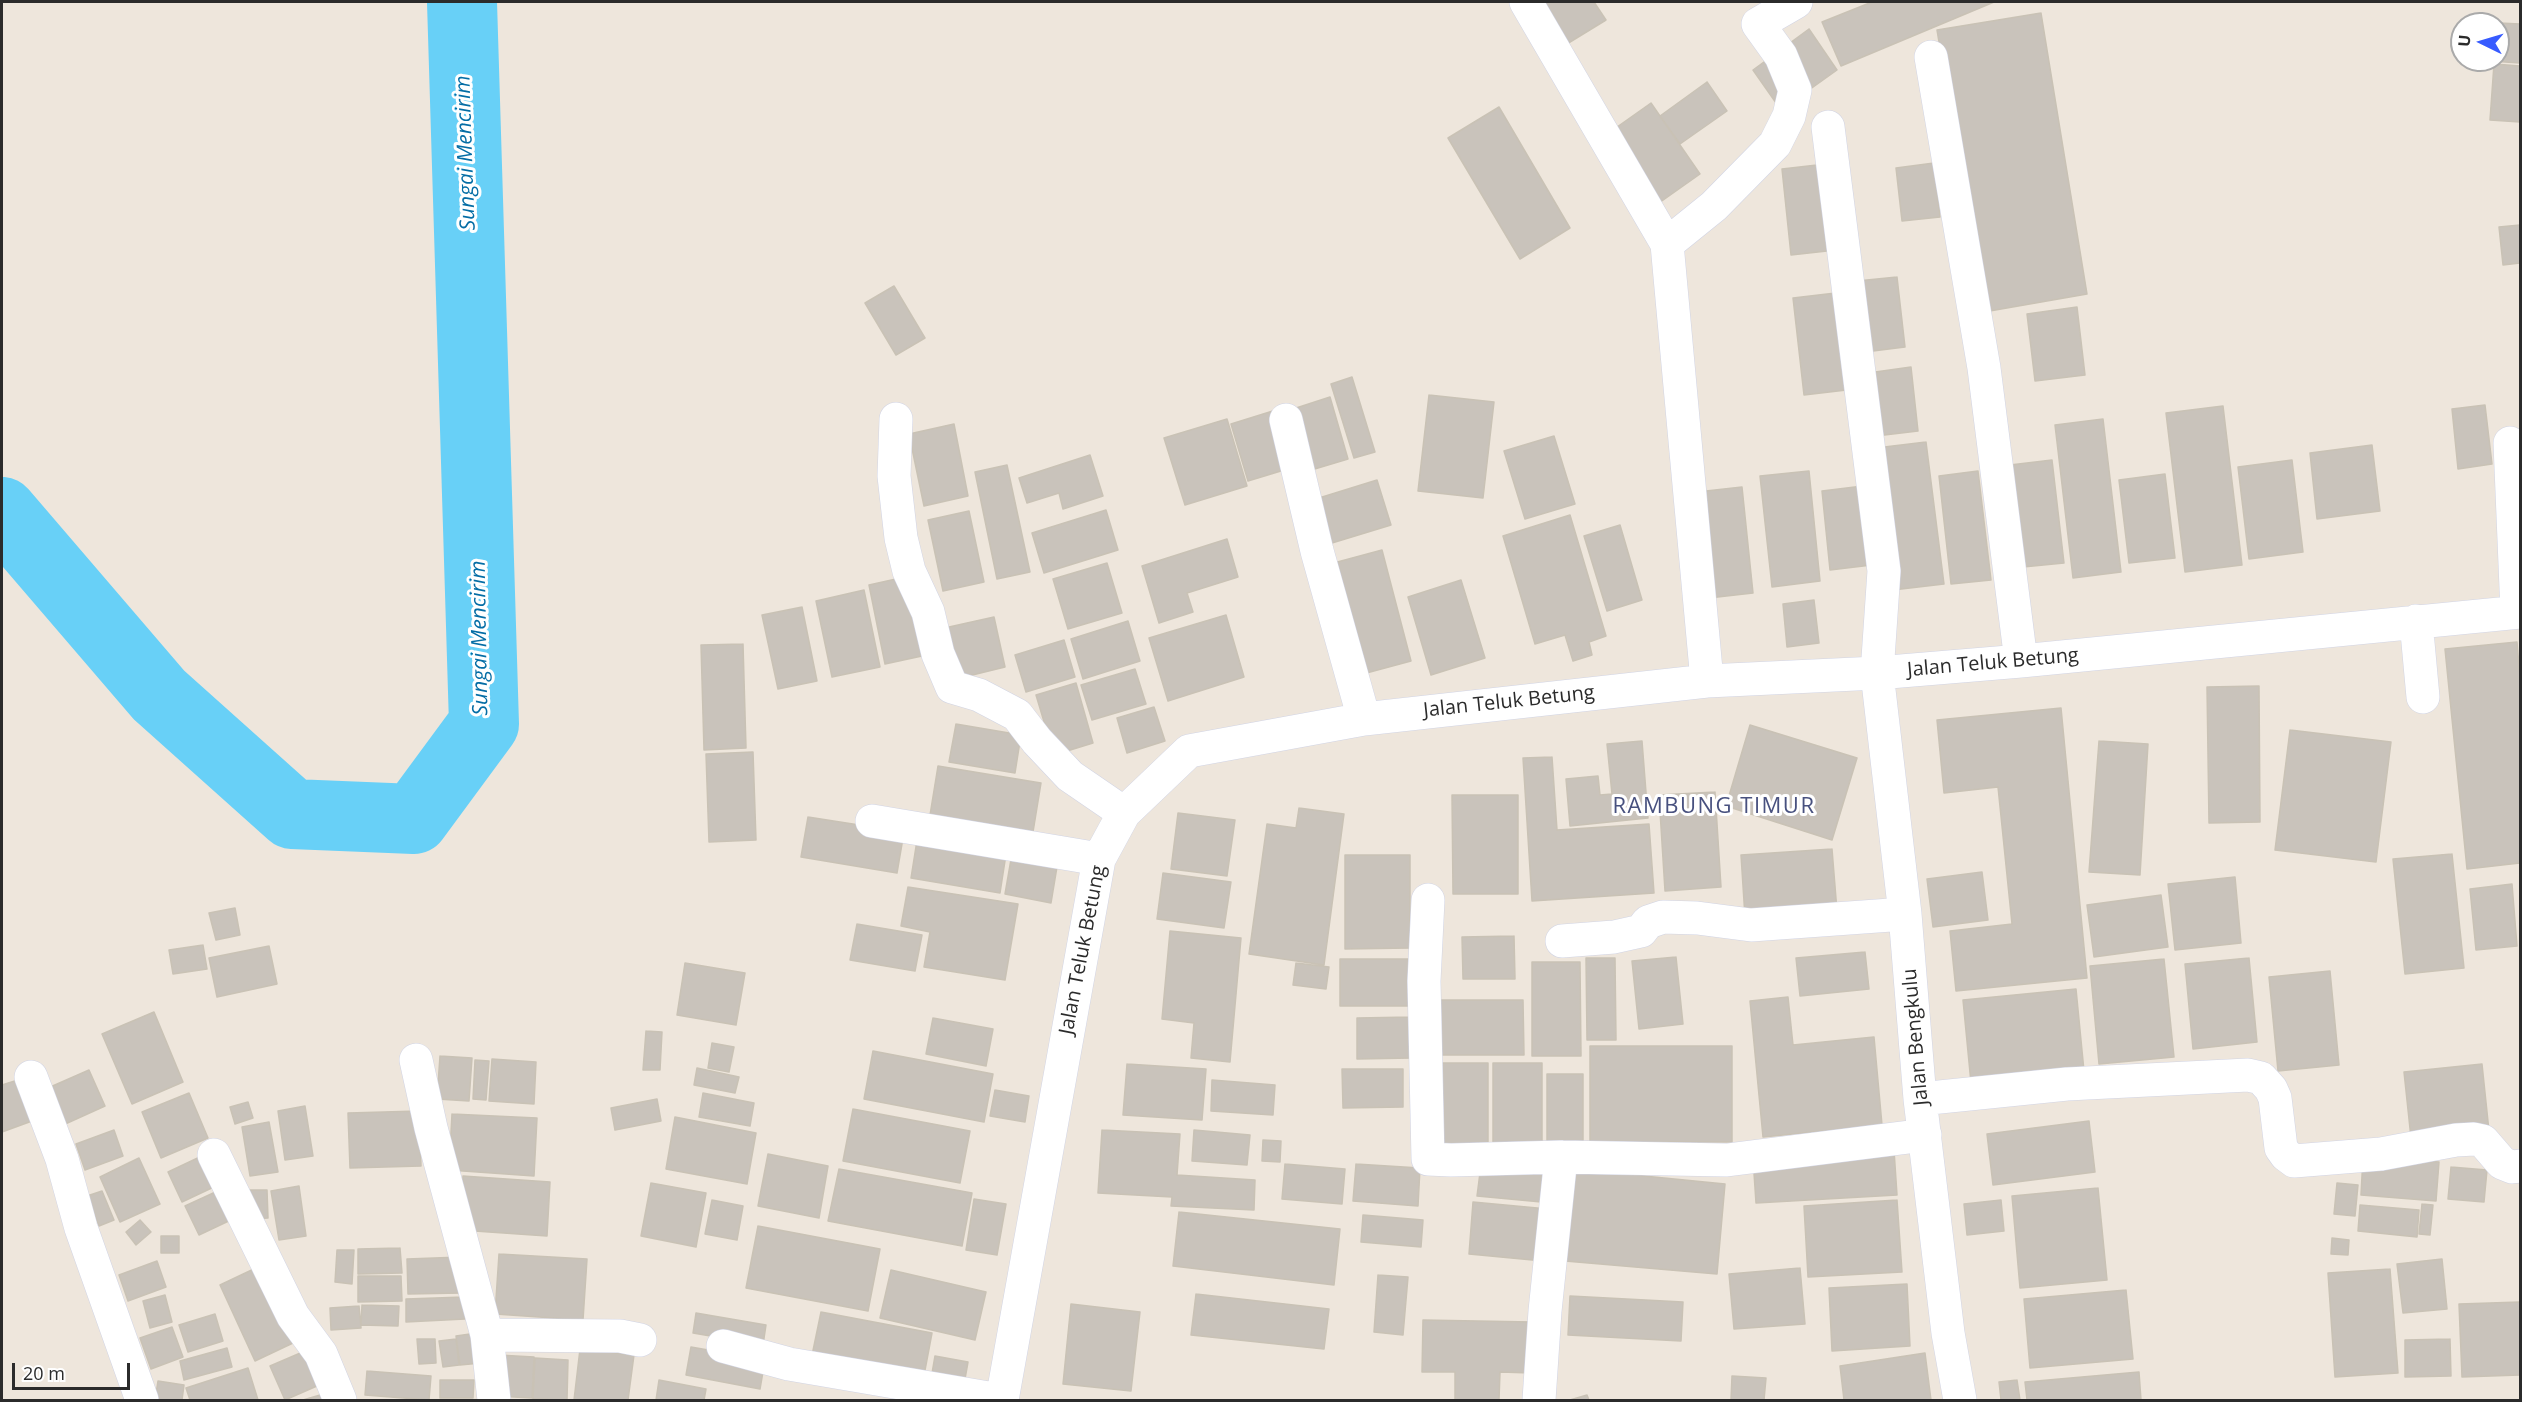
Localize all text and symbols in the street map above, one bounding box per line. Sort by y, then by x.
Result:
north arrow [2450,12,2510,72]
text: U [2453,34,2476,48]
water label: Sungai Mencirim [451,75,481,231]
water label: Sungai Mencirim [466,560,494,716]
street label: Jalan Teluk Betung [1906,644,2080,682]
street label: Jalan Teluk Betung [1422,681,1596,723]
district label: RAMBUNG TIMUR [1613,794,1815,820]
street label: Jalan Teluk Betung [1055,863,1111,1037]
street label: Jalan Bengkulu [1898,967,1934,1107]
scale bar [15,1351,134,1389]
text: 20 m [23,1361,65,1385]

